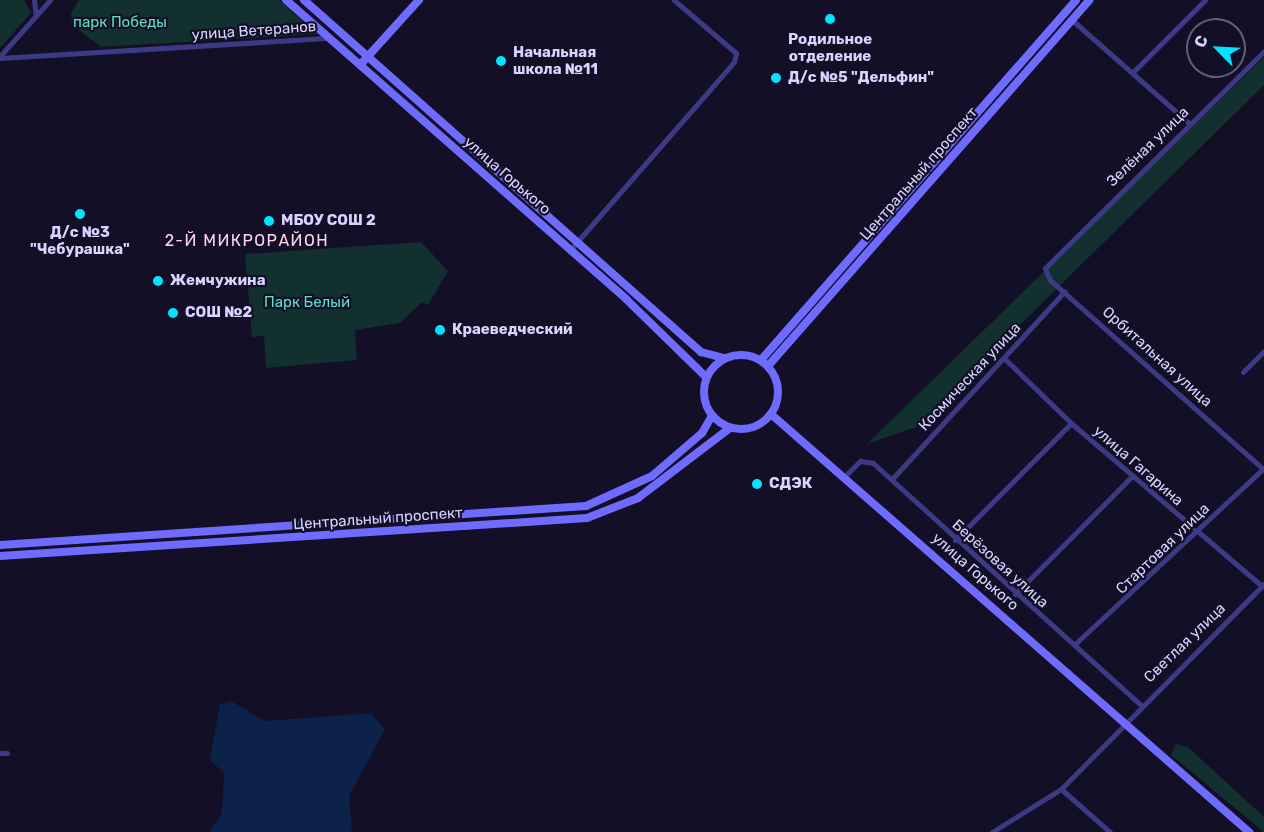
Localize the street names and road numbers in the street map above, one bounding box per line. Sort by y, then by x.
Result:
street label: улица Ветеранов [191,18,317,44]
street label: Зелёная улица [1103,103,1193,191]
street label: Центральный проспект [856,104,982,244]
street label: улица Горького [460,133,554,219]
street label: Орбитальная улица [1098,303,1216,411]
street label: Космическая улица [915,319,1025,435]
street label: улица Гагарина [1089,422,1187,510]
street label: Стартовая улица [1113,500,1213,598]
street label: Центральный проспект [293,504,463,534]
street label: Берёзовая улица [948,516,1052,612]
street label: улица Горького [928,529,1022,615]
street label: Светлая улица [1140,600,1230,686]

